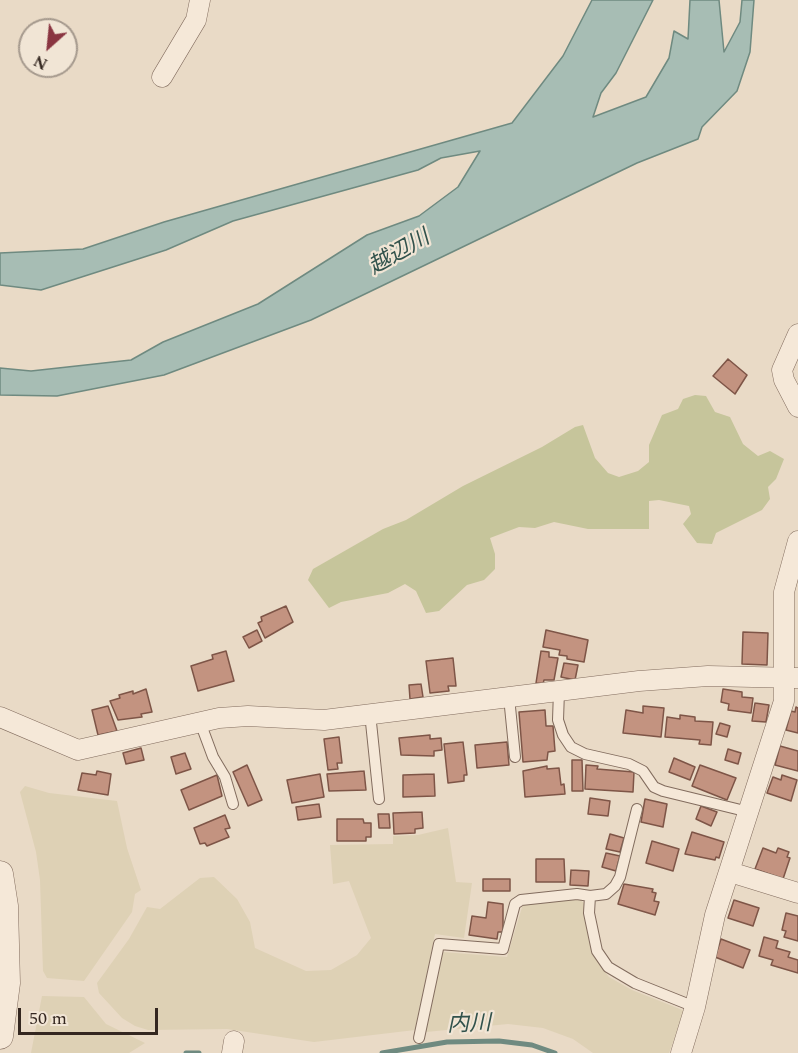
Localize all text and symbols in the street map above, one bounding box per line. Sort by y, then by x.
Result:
north arrow [18,18,78,78]
text: N [29,49,52,76]
water label: 越辺川 [365,226,435,282]
scale bar [21,996,160,1034]
text: 50 m [29,1005,67,1032]
water label: 内川 [447,1012,491,1040]

